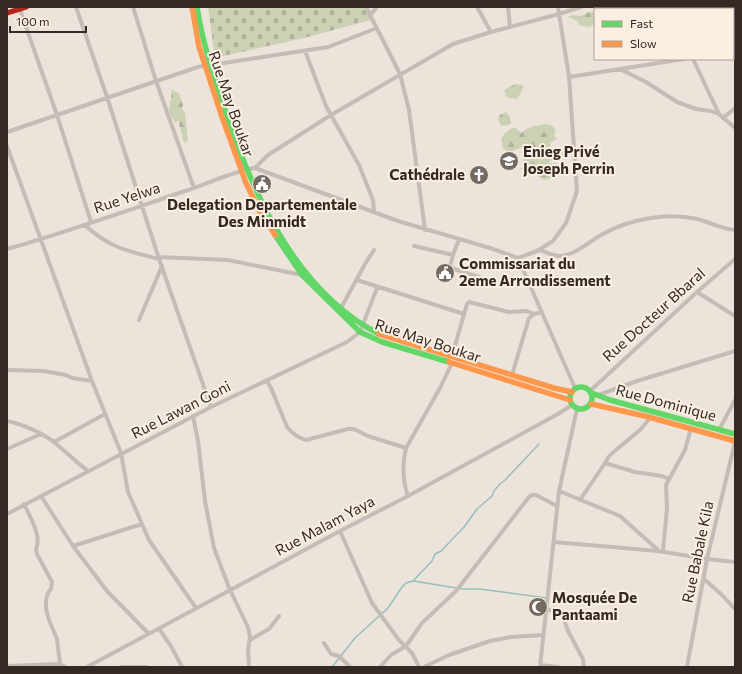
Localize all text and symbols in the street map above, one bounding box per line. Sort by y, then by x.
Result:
scale bar [10,8,86,34]
legend [594,8,734,60]
text: 100 m [16,14,50,28]
text: Fast [630,16,653,30]
text: Slow [630,36,657,50]
street label: Rue May Boukar [205,48,258,159]
place label: Enieg Privé Joseph Perrin [523,142,615,177]
school or university icon: Enieg Privé Joseph Perrin [498,150,520,172]
church icon: Cathédrale [468,164,490,186]
place label: Cathédrale [389,165,465,183]
public building icon: Delegation Departementale Des Minmidt [251,173,273,195]
street label: Rue Yelwa [91,178,162,216]
place label: Delegation Departementale Des Minmidt [167,195,357,230]
place label: Commissariat du 2eme Arrondissement [459,254,611,289]
public building icon: Commissariat du 2eme Arrondissement [434,262,456,284]
street label: Rue Docteur Bbaral [598,264,708,365]
street label: Rue May Boukar [373,314,484,366]
street label: Rue Lawan Goni [128,376,233,442]
street label: Rue Dominique [614,380,719,424]
street label: Rue Malam Yaya [272,491,377,559]
street label: Rue Babale Kila [677,499,717,604]
place label: Mosquée De Pantaami [552,588,637,623]
mosque icon: Mosquée De Pantaami [527,596,549,618]

